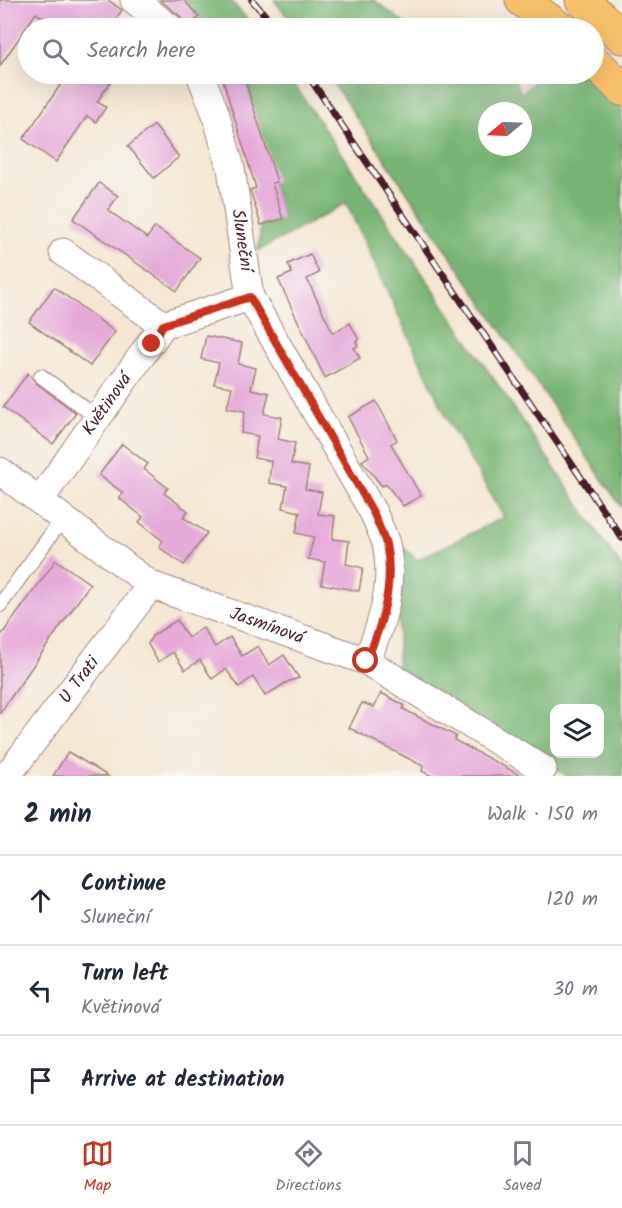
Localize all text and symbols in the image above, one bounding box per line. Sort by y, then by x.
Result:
search box [18,18,604,84]
text: Search here [87,34,195,69]
icon: search [39,35,72,68]
north arrow [478,102,532,156]
street label: Sluneční [223,207,261,276]
route end [138,330,164,356]
street label: Květinová [75,366,140,442]
street label: Jasmínová [226,599,309,653]
route start [352,647,378,673]
street label: U Trati [52,650,107,710]
map controls [550,704,604,758]
button: layers [550,704,604,758]
text: 2 min [24,794,92,836]
text: Walk · 150 m [487,799,598,831]
text: Continue [81,867,166,902]
icon: ahead [24,884,57,917]
text: 120 m [546,884,598,916]
text: Sluneční [81,902,150,934]
text: Turn left [81,957,168,992]
icon: left [24,974,57,1007]
text: 30 m [553,974,598,1006]
text: Květinová [81,992,160,1024]
text: Arrive at destination [81,1063,284,1098]
icon: arrive [24,1064,57,1097]
tab: Map [81,1137,114,1198]
tab: Directions [275,1137,342,1198]
tab: Saved [503,1137,541,1198]

